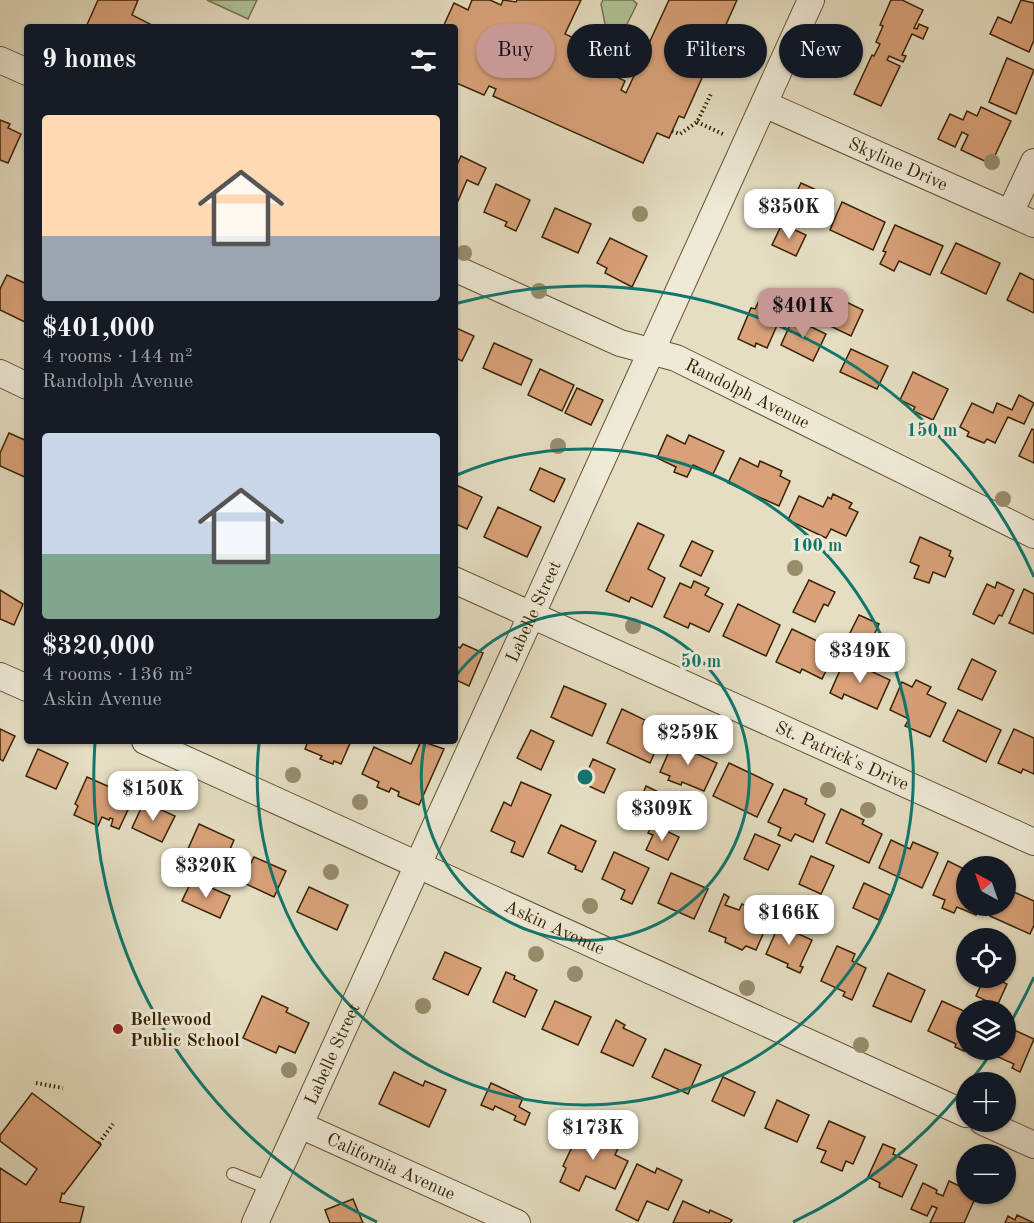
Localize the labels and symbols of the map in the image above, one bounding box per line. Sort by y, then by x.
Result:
street label: Skyline Drive [846,135,950,194]
pin: $350K [747,189,831,240]
pin: $401K [761,288,845,339]
street label: Randolph Avenue [682,356,812,433]
text: 150 m [907,422,957,440]
text: 100 m [792,537,842,555]
street label: Labelle Street [503,558,565,665]
pin: $349K [818,633,902,684]
text: 50 m [681,653,721,671]
pin: $259K [646,715,730,766]
street label: St. Patrick's Drive [772,718,911,794]
centre of rings [575,767,595,787]
pin: $150K [111,771,195,822]
pin: $309K [620,791,704,842]
pin: $320K [164,848,248,899]
north arrow [956,856,1016,916]
pin: $166K [747,895,831,946]
street label: Askin Avenue [501,898,607,959]
street label: Labelle Street [302,1001,364,1108]
place label: Bellewood Public School [130,1011,240,1050]
marker: Bellewood Public School [111,1022,125,1036]
pin: $173K [551,1110,635,1161]
street label: California Avenue [324,1130,458,1204]

